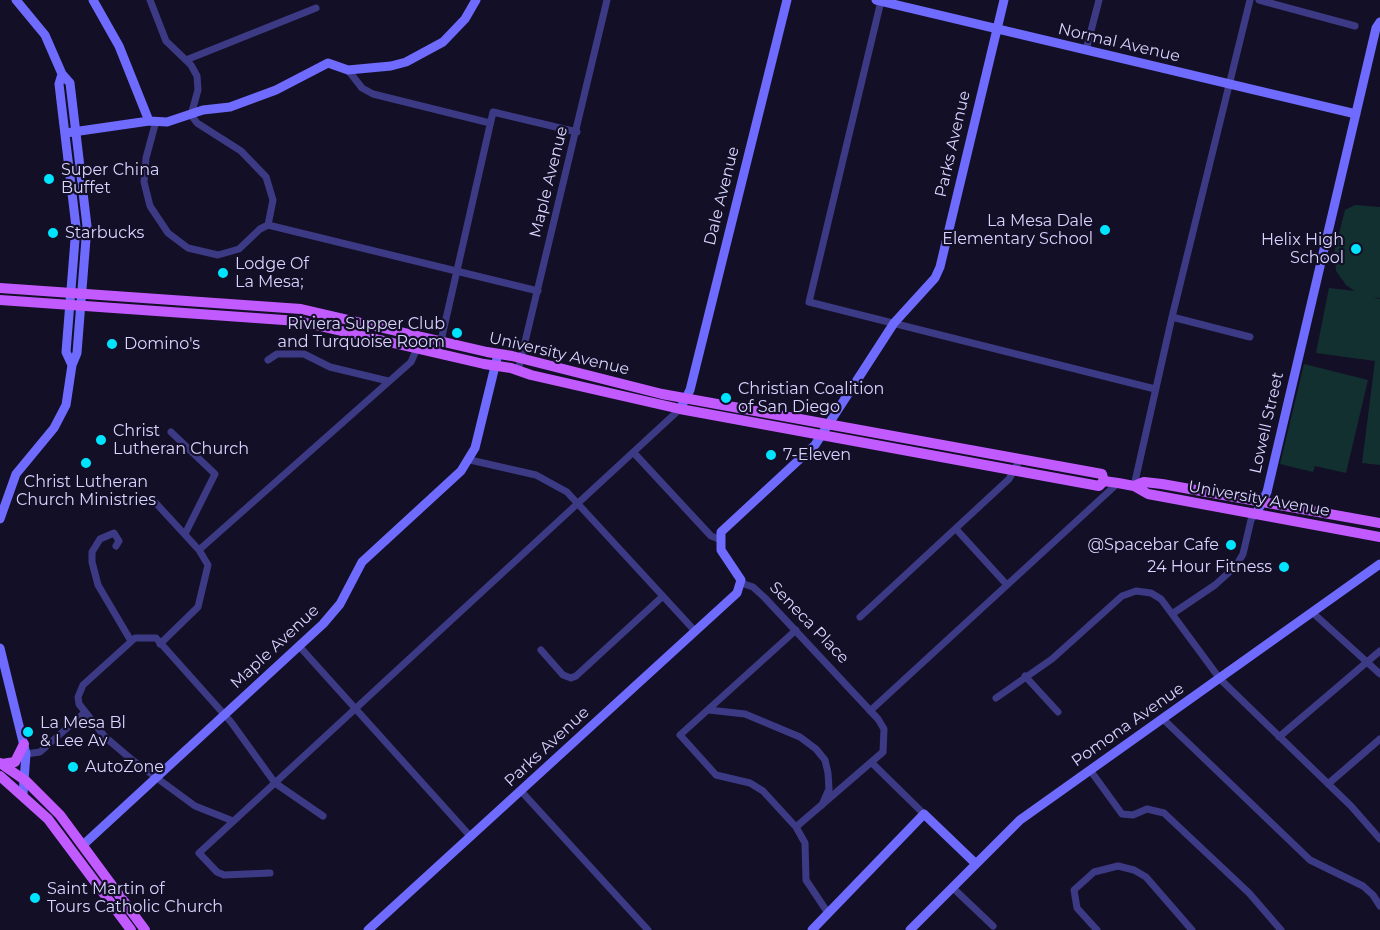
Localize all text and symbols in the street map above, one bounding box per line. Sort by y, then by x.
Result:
street label: Normal Avenue [1056,20,1182,66]
street label: Parks Avenue [931,89,975,199]
street label: Maple Avenue [526,124,572,240]
street label: Dale Avenue [700,145,744,247]
place label: Super China Buffet [61,160,159,198]
marker: Super China Buffet [42,172,56,186]
place label: La Mesa Dale Elementary School [942,211,1093,249]
place label: Starbucks [65,223,144,243]
marker: La Mesa Dale Elementary School [1098,223,1112,237]
marker: Starbucks [46,226,60,240]
place label: Helix High School [1261,230,1344,268]
marker: Helix High School [1349,242,1363,256]
place label: Lodge Of La Mesa; [235,254,309,292]
marker: Lodge Of La Mesa; [216,266,230,280]
place label: Riviera Supper Club and Turquoise Room [278,314,445,352]
marker: Riviera Supper Club and Turquoise Room [450,326,464,340]
street label: University Avenue [487,329,631,379]
place label: Domino's [124,334,200,354]
marker: Domino's [105,337,119,351]
street label: Lowell Street [1246,370,1288,476]
place label: Christian Coalition of San Diego [738,379,884,417]
marker: Christian Coalition of San Diego [719,391,733,405]
place label: Christ Lutheran Church [113,421,249,459]
marker: Christ Lutheran Church [94,433,108,447]
place label: 7-Eleven [783,445,851,465]
marker: 7-Eleven [764,448,778,462]
marker: Christ Lutheran Church Ministries [79,456,93,470]
place label: Christ Lutheran Church Ministries [16,472,156,510]
street label: University Avenue [1187,477,1331,521]
place label: @Spacebar Cafe [1087,535,1219,555]
marker: @Spacebar Cafe [1224,538,1238,552]
place label: 24 Hour Fitness [1147,557,1272,577]
marker: 24 Hour Fitness [1277,560,1291,574]
street label: Seneca Place [765,578,853,668]
street label: Maple Avenue [227,601,323,693]
street label: Pomona Avenue [1068,679,1188,771]
street label: Parks Avenue [501,703,593,791]
place label: La Mesa Bl & Lee Av [40,713,126,751]
marker: La Mesa Bl & Lee Av [21,725,35,739]
place label: AutoZone [85,757,164,777]
marker: AutoZone [66,760,80,774]
place label: Saint Martin of Tours Catholic Church [47,879,223,917]
marker: Saint Martin of Tours Catholic Church [28,891,42,905]

